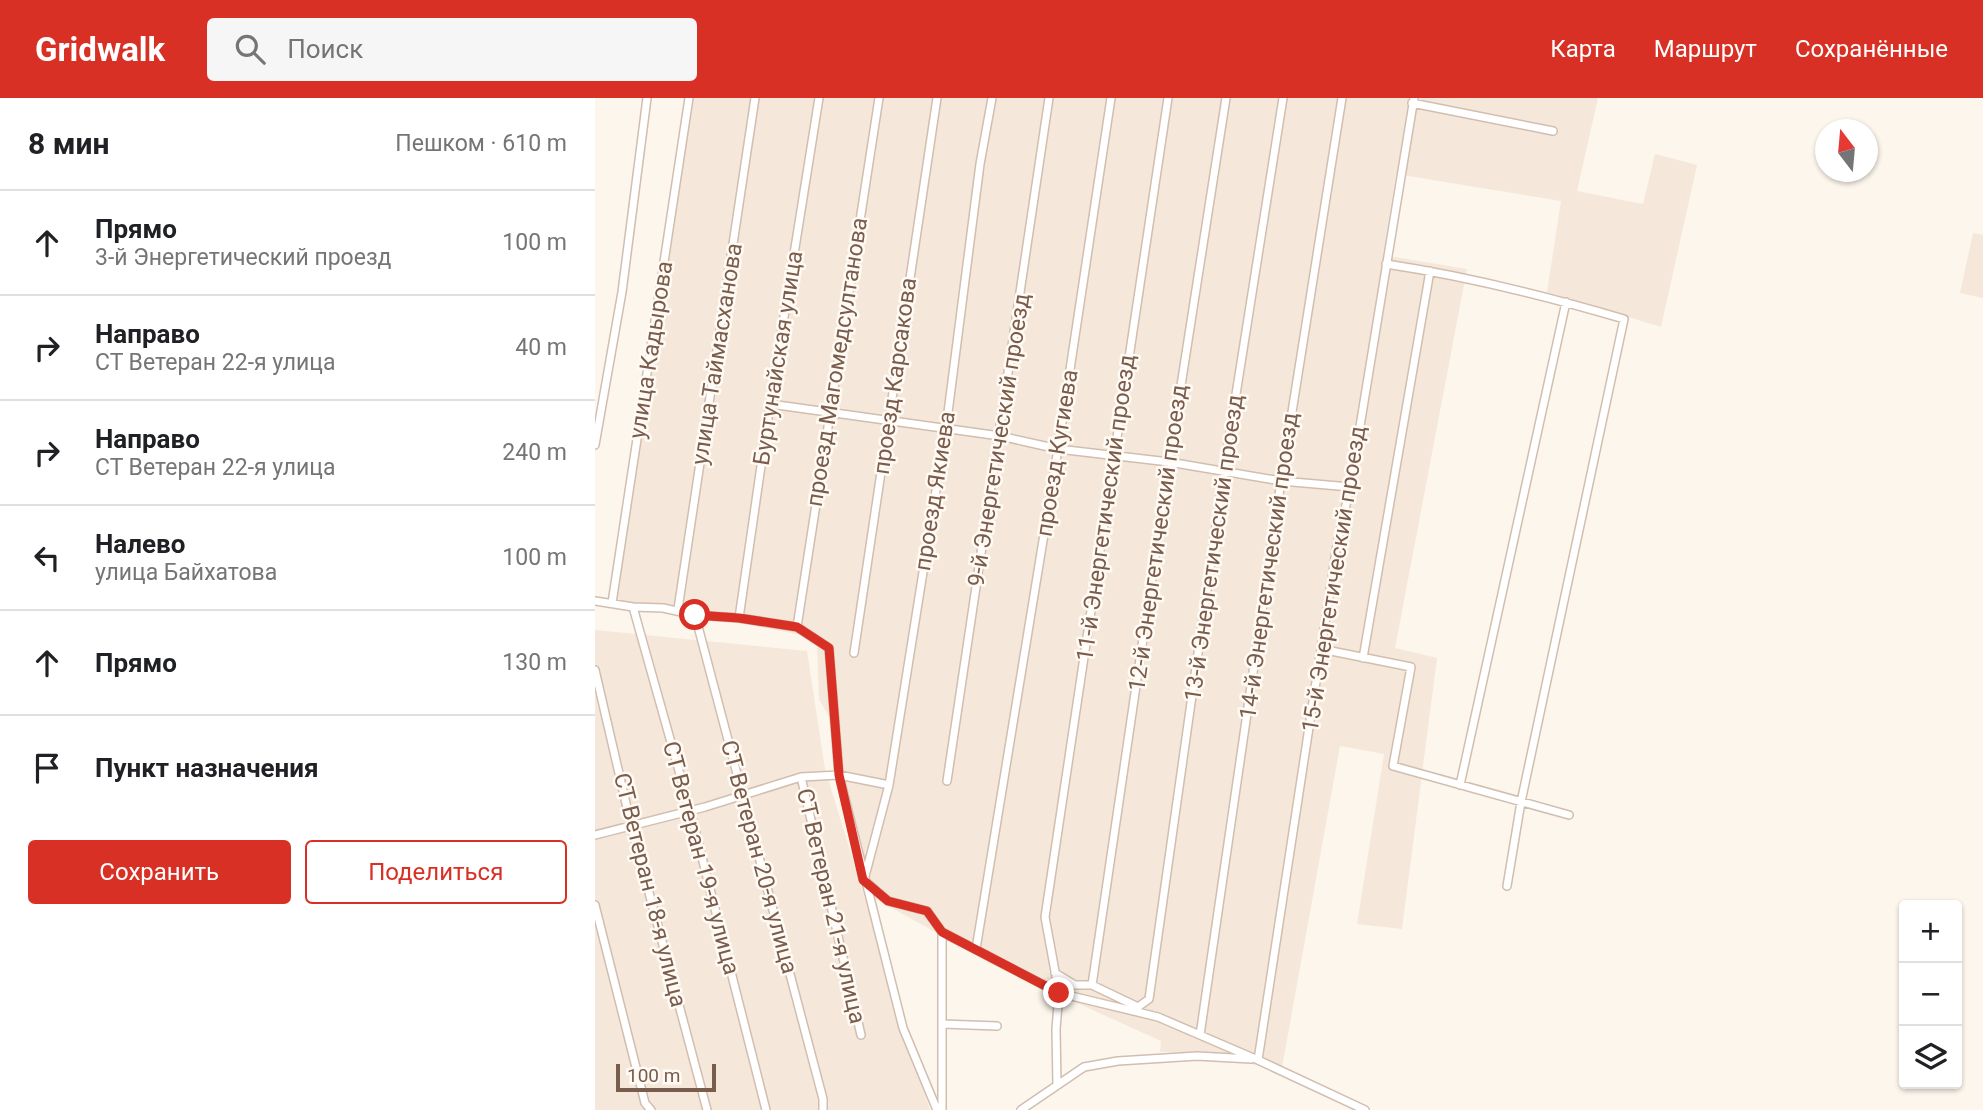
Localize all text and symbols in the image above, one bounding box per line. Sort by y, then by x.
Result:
search box [207,18,697,81]
text: Gridwalk [35,30,165,69]
icon: search [231,30,269,68]
text: Поиск [287,34,363,64]
text: Карта [1550,35,1616,63]
text: Маршрут [1654,35,1757,63]
text: Сохранённые [1795,35,1948,63]
north arrow [1815,119,1878,182]
text: 8 мин [28,126,109,161]
text: Пешком · 610 m [395,130,567,157]
text: Прямо [95,214,177,244]
street label: проезд Магомедсултанова [801,216,873,508]
icon: ahead [28,224,66,262]
text: 100 m [502,229,567,256]
street label: улица Таймасханова [686,241,748,467]
text: 3-й Энергетический проезд [95,244,391,271]
street label: Буртунайская улица [748,249,808,467]
street label: улица Кадырова [624,259,678,441]
street label: проезд Карсакова [868,276,922,476]
street label: 9-й Энергетический проезд [962,291,1036,589]
text: Направо [95,319,200,349]
icon: right [28,329,66,367]
text: 40 m [515,334,567,361]
text: СТ Ветеран 22-я улица [95,349,335,376]
street label: 11-й Энергетический проезд [1071,353,1141,663]
street label: проезд Кугиева [1030,368,1084,538]
street label: 12-й Энергетический проезд [1123,383,1193,693]
street label: 13-й Энергетический проезд [1179,393,1249,703]
street label: проезд Якиева [909,409,961,573]
street label: 14-й Энергетический проезд [1234,411,1304,721]
text: Направо [95,424,200,454]
street label: 15-й Энергетический проезд [1296,424,1372,734]
icon: right [28,434,66,472]
text: 240 m [502,439,567,466]
text: СТ Ветеран 22-я улица [95,454,335,481]
text: Налево [95,529,185,559]
icon: left [28,539,66,577]
text: 100 m [502,544,567,571]
text: улица Байхатова [95,559,277,586]
route start [679,599,710,630]
icon: ahead [28,644,66,682]
text: Прямо [95,648,177,678]
text: 130 m [502,649,567,676]
street label: СТ Ветеран 20-я улица [715,737,803,977]
street label: СТ Ветеран 19-я улица [657,738,745,978]
icon: arrive [28,749,66,787]
text: Пункт назначения [95,753,319,783]
street label: СТ Ветеран 18-я улица [608,770,692,1010]
street label: СТ Ветеран 21-я улица [791,786,871,1026]
button: Сохранить [28,840,291,904]
button: Поделиться [305,840,567,904]
map controls [1899,900,1962,1089]
button: + [1899,900,1962,963]
button: − [1899,963,1962,1026]
route end [1043,977,1074,1008]
button: layers [1899,1026,1962,1089]
scale bar [616,1061,716,1093]
text: 100 m [627,1064,680,1087]

